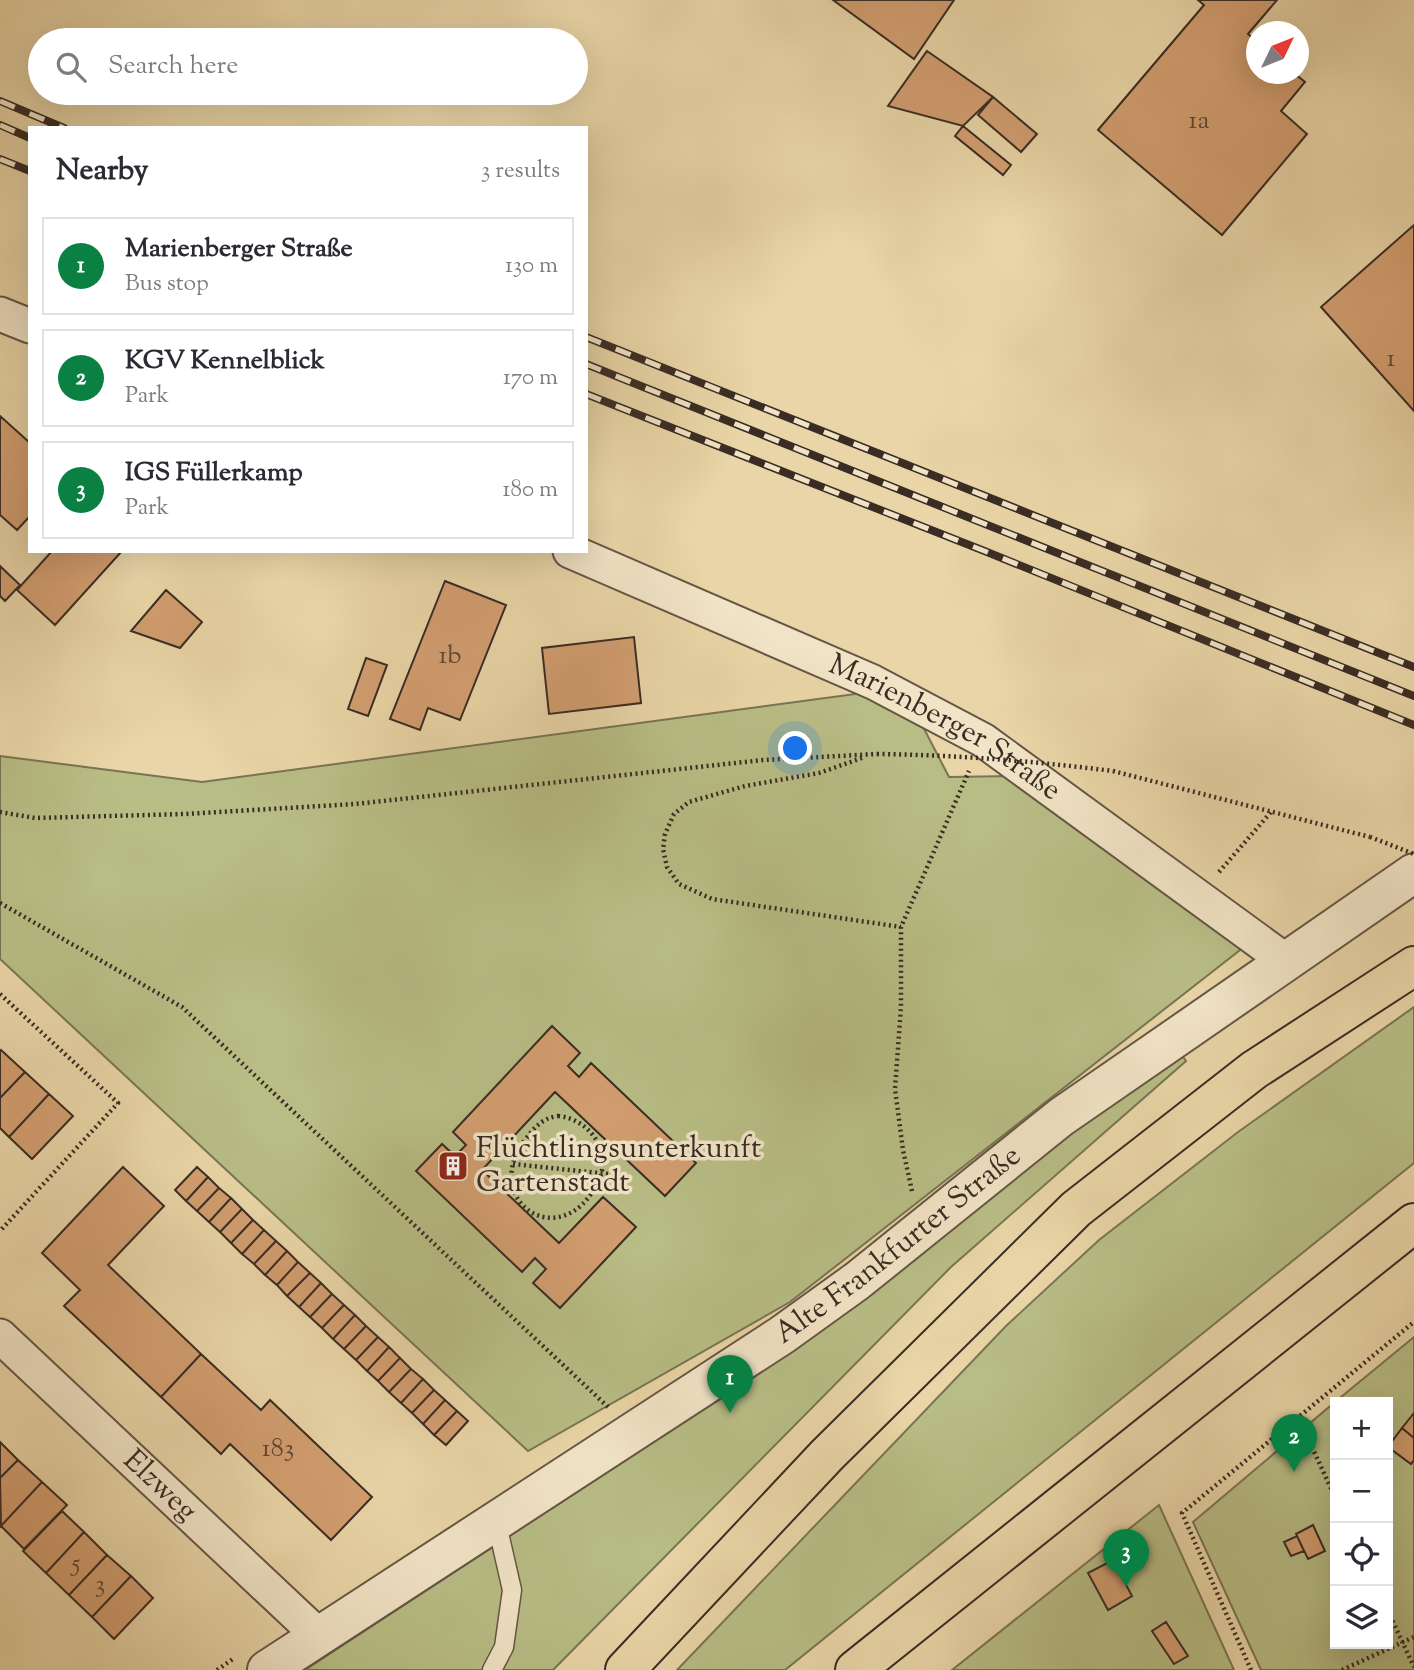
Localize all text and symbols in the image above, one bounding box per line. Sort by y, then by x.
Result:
north arrow [1246,21,1309,84]
search box [28,28,588,105]
icon: search [52,48,90,86]
text: Search here [108,48,238,85]
house number: 1a [1189,103,1209,140]
text: Nearby [56,150,148,193]
text: 3 results [481,155,560,188]
text: Marienberger Straße [125,231,353,268]
text: 1 [77,250,85,283]
text: 130 m [505,250,558,283]
text: Bus stop [125,268,209,301]
house number: 1 [1387,341,1396,378]
text: KGV Kennelblick [125,343,325,380]
text: 2 [76,362,86,395]
text: 170 m [503,362,558,395]
text: Park [125,380,169,413]
text: IGS Füllerkamp [125,455,303,492]
text: 3 [76,474,86,507]
text: 180 m [503,474,558,507]
text: Park [125,492,169,525]
house number: 1b [439,638,461,675]
street label: Marienberger Straße [822,644,1070,812]
your location [778,731,812,765]
place label: Flüchtlingsunterkunft Gartenstadt [476,1128,761,1205]
street label: Alte Frankfurter Straße [766,1136,1031,1355]
building icon: Flüchtlingsunterkunft Gartenstadt [436,1149,470,1183]
pin: 1 [707,1355,753,1413]
map controls [1330,1397,1393,1649]
button: + [1330,1397,1393,1460]
pin: 2 [1271,1414,1317,1472]
house number: 183 [262,1431,294,1468]
street label: Elzweg [113,1440,206,1532]
button: − [1330,1460,1393,1523]
button: locate [1330,1523,1393,1586]
pin: 3 [1103,1529,1149,1587]
house number: 5 [70,1546,81,1583]
house number: 3 [95,1567,105,1604]
button: layers [1330,1586,1393,1649]

